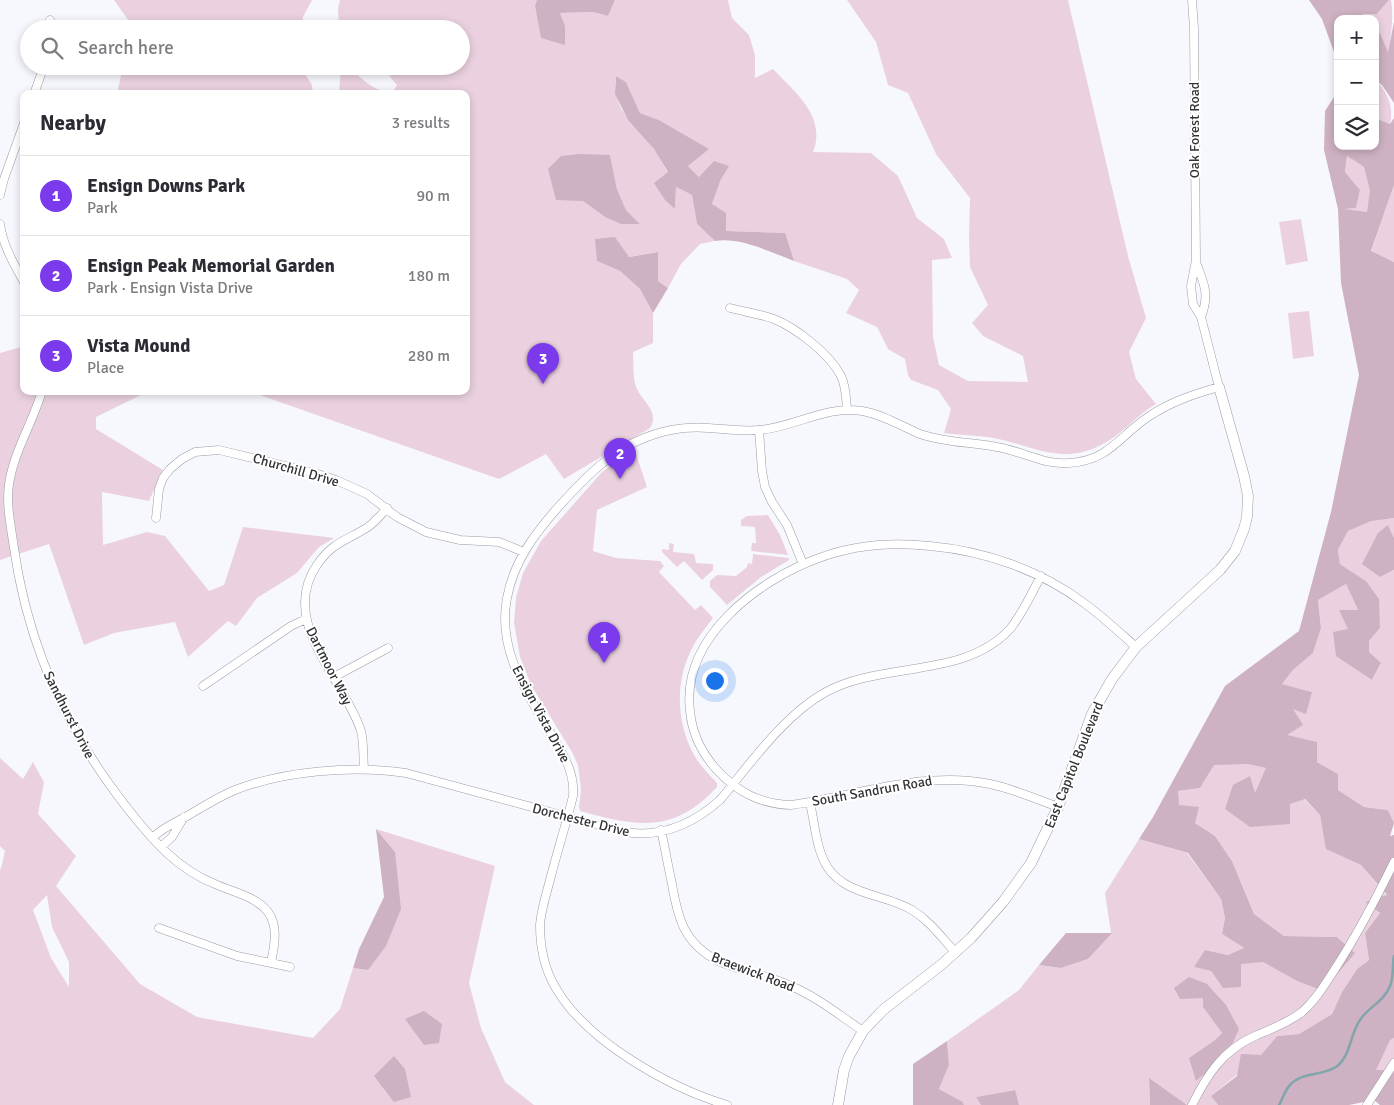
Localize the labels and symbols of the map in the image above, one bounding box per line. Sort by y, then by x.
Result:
street label: Oak Forest Road [1186,82,1203,178]
pin: 3 [527,343,559,384]
pin: 2 [604,438,636,479]
street label: Churchill Drive [251,450,341,490]
pin: 1 [588,622,620,663]
street label: Dartmoor Way [302,624,356,708]
street label: Ensign Vista Drive [508,662,574,766]
street label: Sandhurst Drive [40,668,98,762]
your location [702,668,728,694]
street label: East Capitol Boulevard [1041,699,1107,831]
street label: South Sandrun Road [811,772,933,810]
street label: Dorchester Drive [530,800,632,840]
street label: Braewick Road [709,948,797,996]

